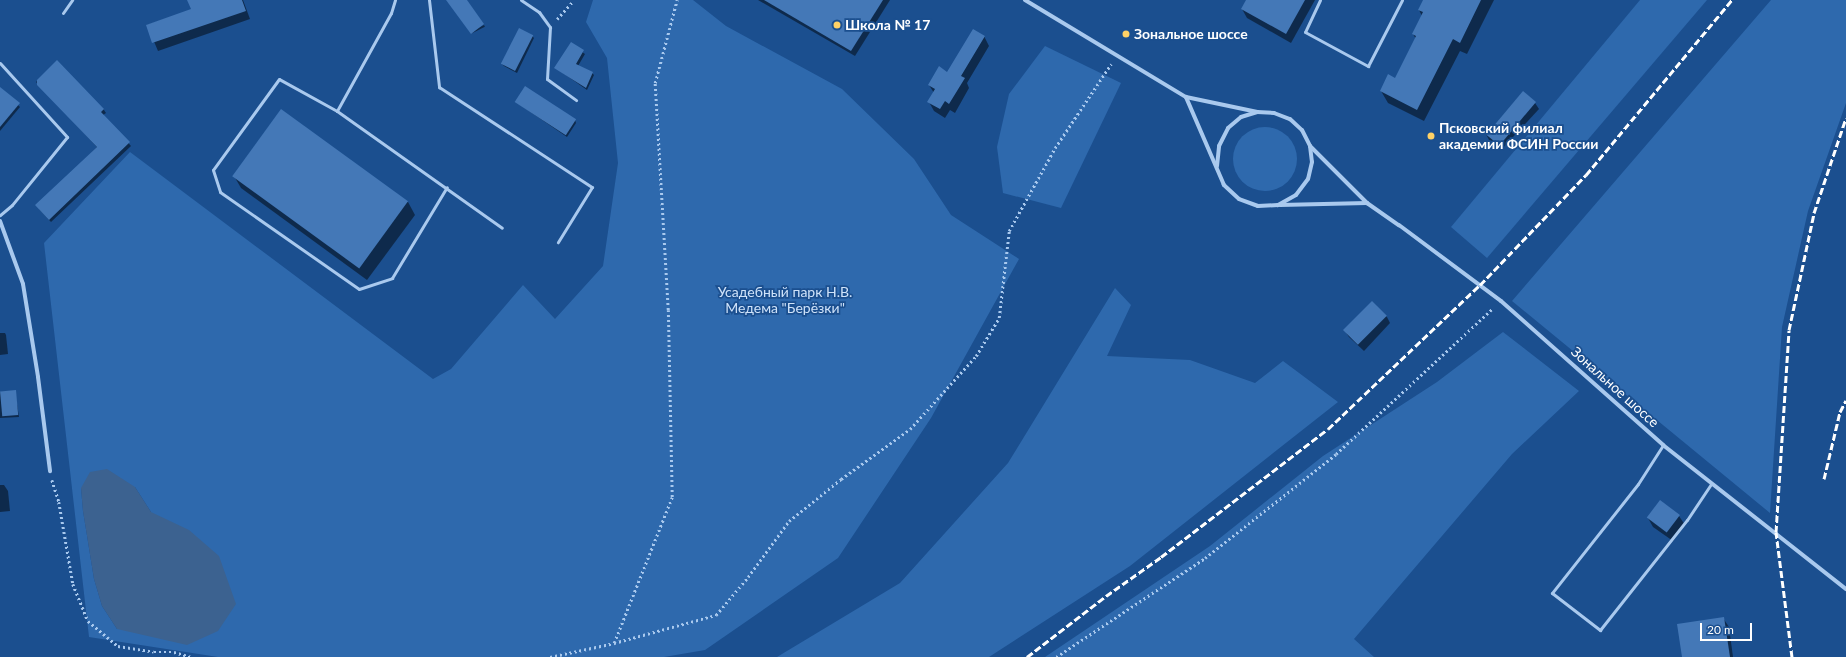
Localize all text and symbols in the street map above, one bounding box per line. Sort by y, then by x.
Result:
place label: Школа № 17 [845,17,930,33]
marker: Школа № 17 [832,20,842,30]
place label: Зональное шоссе [1134,26,1248,42]
marker: Зональное шоссе [1121,29,1131,39]
place label: Псковский филиал академии ФСИН России [1439,120,1598,152]
marker: Псковский филиал академии ФСИН России [1426,131,1436,141]
park label: Усадебный парк Н.В. Медема "Берёзки" [718,284,852,316]
street label: Зональное шоссе [1568,343,1662,431]
scale bar [1702,615,1754,641]
text: 20 m [1707,622,1734,637]

